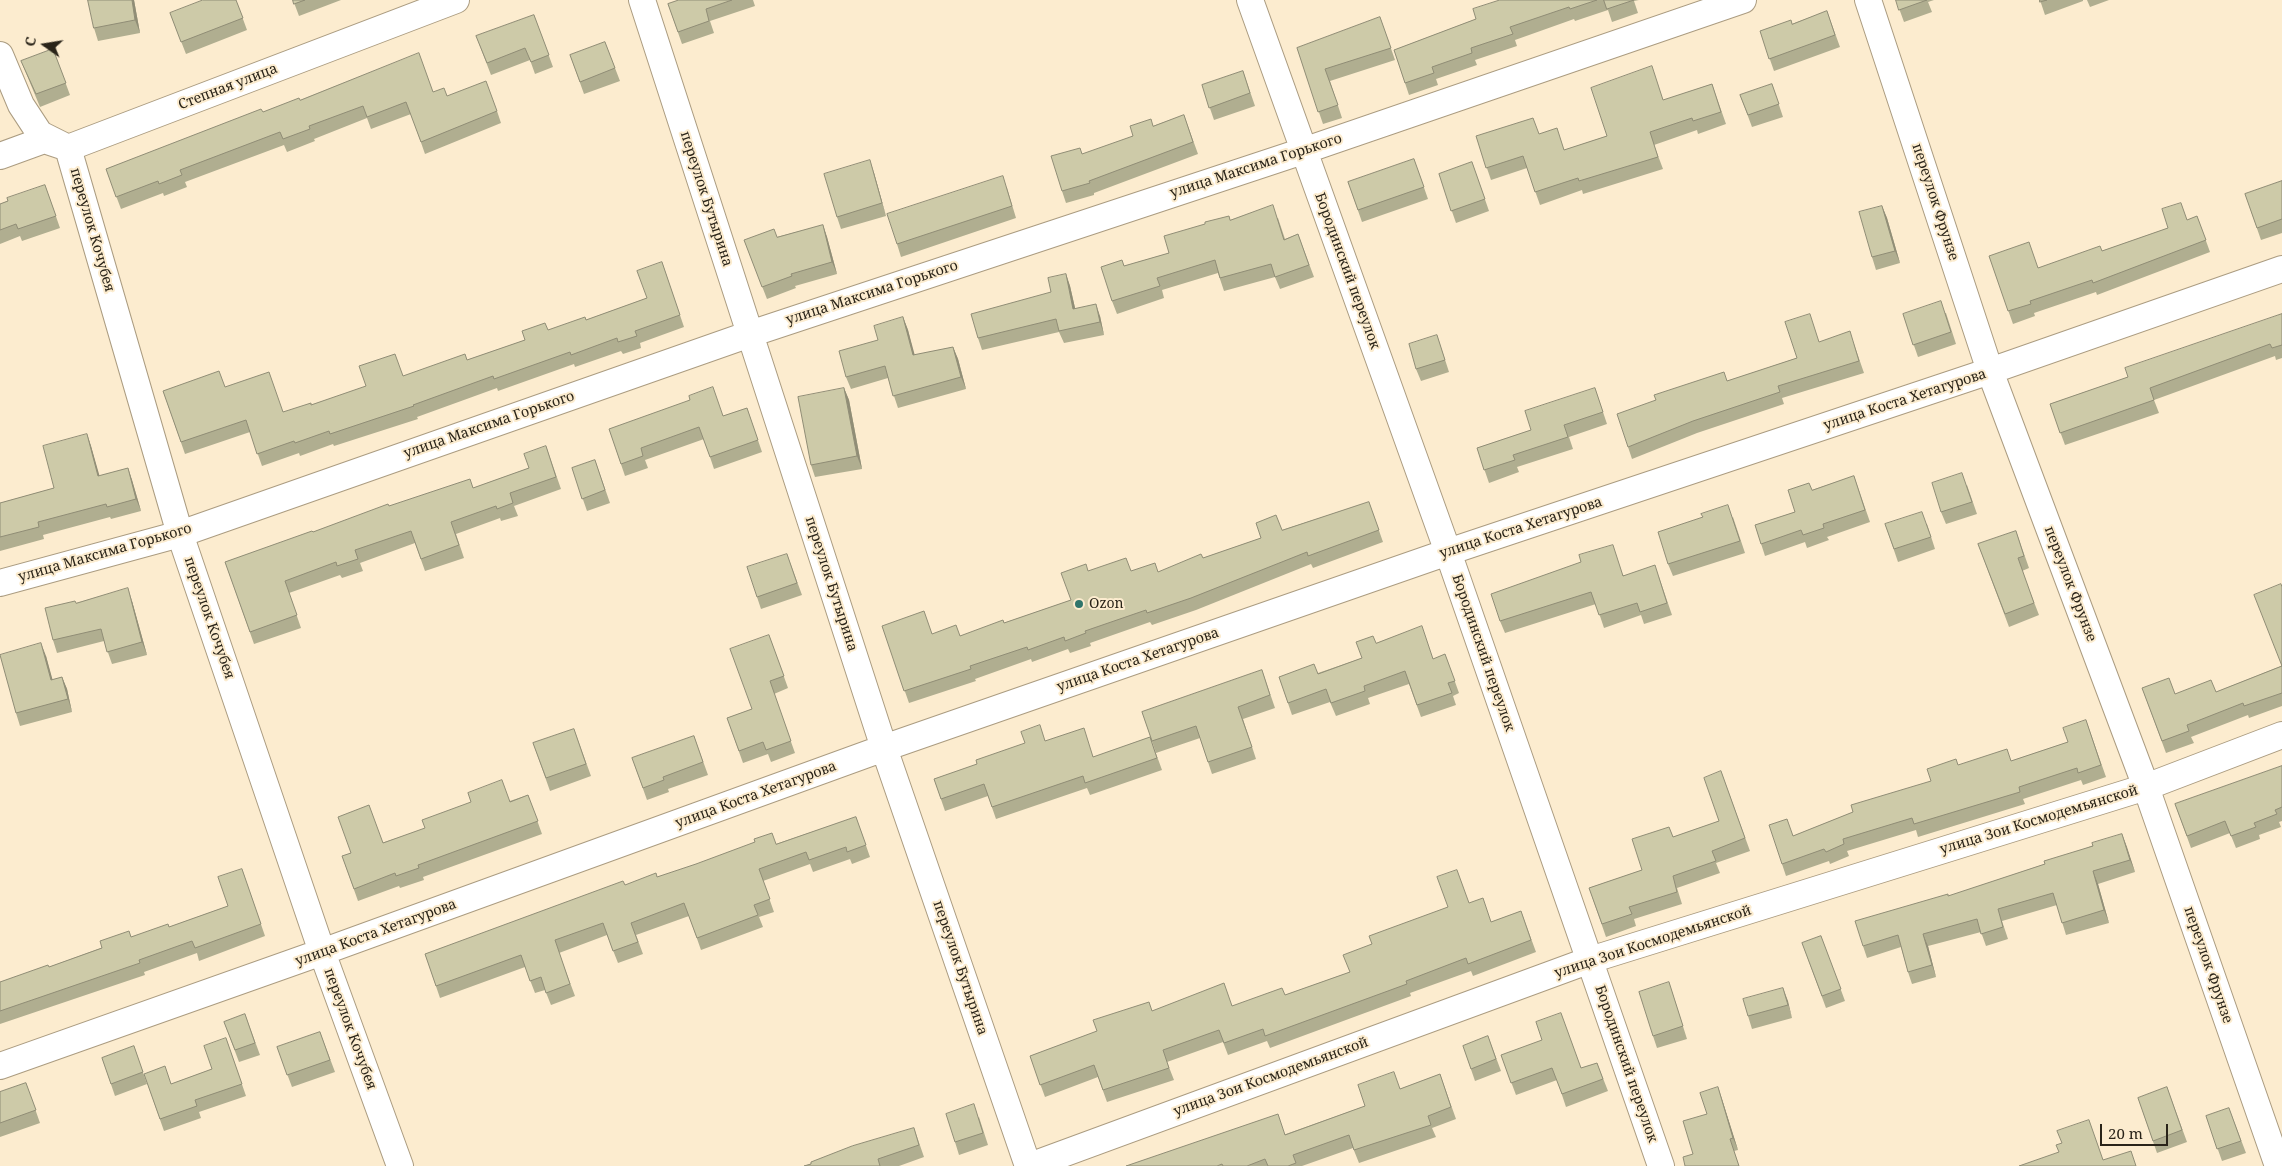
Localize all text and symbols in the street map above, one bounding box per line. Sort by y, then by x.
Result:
north arrow [20,20,70,70]
text: С [20,35,40,48]
street label: Степная улица [176,60,280,114]
street label: переулок Бутырина [676,129,736,269]
street label: улица Максима Горького [1168,130,1344,202]
street label: переулок Фрунзе [1908,141,1962,263]
street label: переулок Кочубея [66,166,118,294]
street label: Бородинский переулок [1311,191,1383,351]
street label: улица Максима Горького [784,257,960,329]
street label: улица Коста Хетагурова [1821,366,1989,434]
street label: улица Максима Горького [401,388,577,462]
street label: улица Коста Хетагурова [1437,494,1605,562]
street label: переулок Бутырина [801,514,861,654]
street label: улица Максима Горького [16,520,194,586]
street label: переулок Фрунзе [2040,524,2100,644]
street label: переулок Кочубея [180,555,238,681]
street label: Бородинский переулок [1448,572,1518,734]
place label: Ozon [1089,596,1124,612]
marker: Ozon [1073,598,1085,610]
street label: улица Коста Хетагурова [1055,624,1221,696]
street label: улица Коста Хетагурова [673,758,839,832]
street label: улица Зои Космодемьянской [1938,782,2140,858]
street label: улица Коста Хетагурова [293,896,459,970]
street label: переулок Бутырина [929,899,991,1037]
street label: улица Зои Космодемьянской [1552,902,1754,982]
street label: переулок Фрунзе [2180,905,2236,1025]
street label: переулок Кочубея [320,966,380,1092]
street label: Бородинский переулок [1591,983,1661,1145]
street label: улица Зои Космодемьянской [1171,1034,1371,1120]
scale bar [2102,1114,2170,1146]
text: 20 m [2108,1123,2143,1143]

